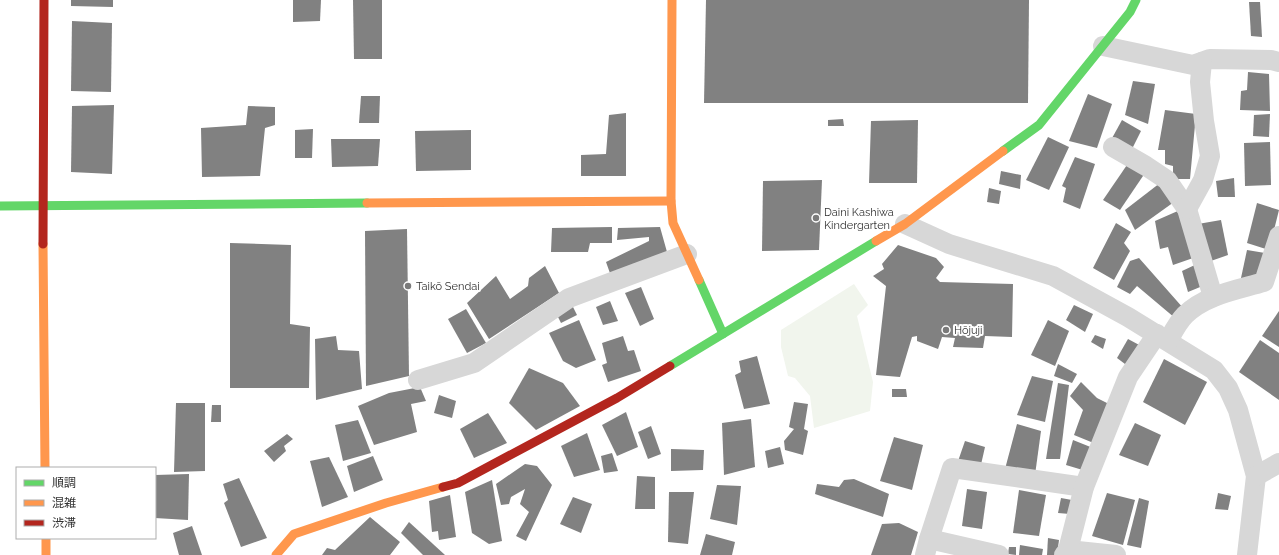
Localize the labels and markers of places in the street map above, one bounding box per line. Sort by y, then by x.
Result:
place label: Daini Kashiwa Kindergarten [824,206,894,232]
marker: Daini Kashiwa Kindergarten [811,213,821,223]
place label: Taikō Sendai [416,280,480,293]
marker: Taikō Sendai [403,281,413,291]
place label: Hōjuji [954,324,982,337]
marker: Hōjuji [941,325,951,335]

